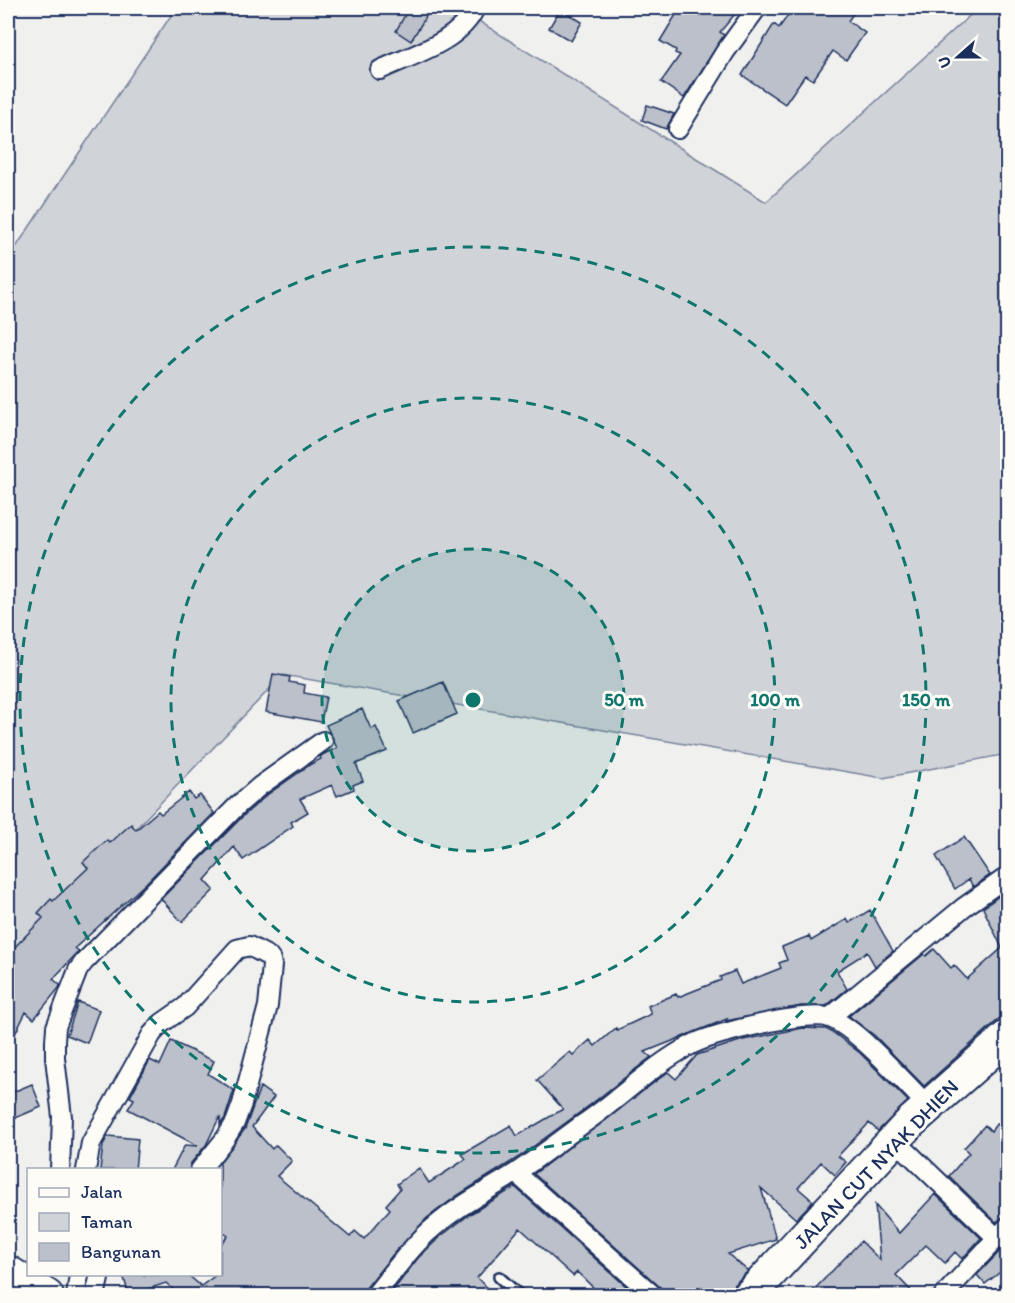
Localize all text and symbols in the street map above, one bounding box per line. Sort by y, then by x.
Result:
north arrow [928,27,988,87]
text: U [934,54,955,71]
text: 50 m [604,689,645,711]
text: 100 m [750,689,801,711]
text: 150 m [902,689,951,711]
centre of rings [463,690,483,710]
street label: JALAN CUT NYAK DHIEN [788,1074,964,1254]
legend [27,1168,222,1276]
text: Jalan [81,1181,123,1203]
text: Taman [81,1211,133,1233]
text: Bangunan [81,1241,161,1263]

